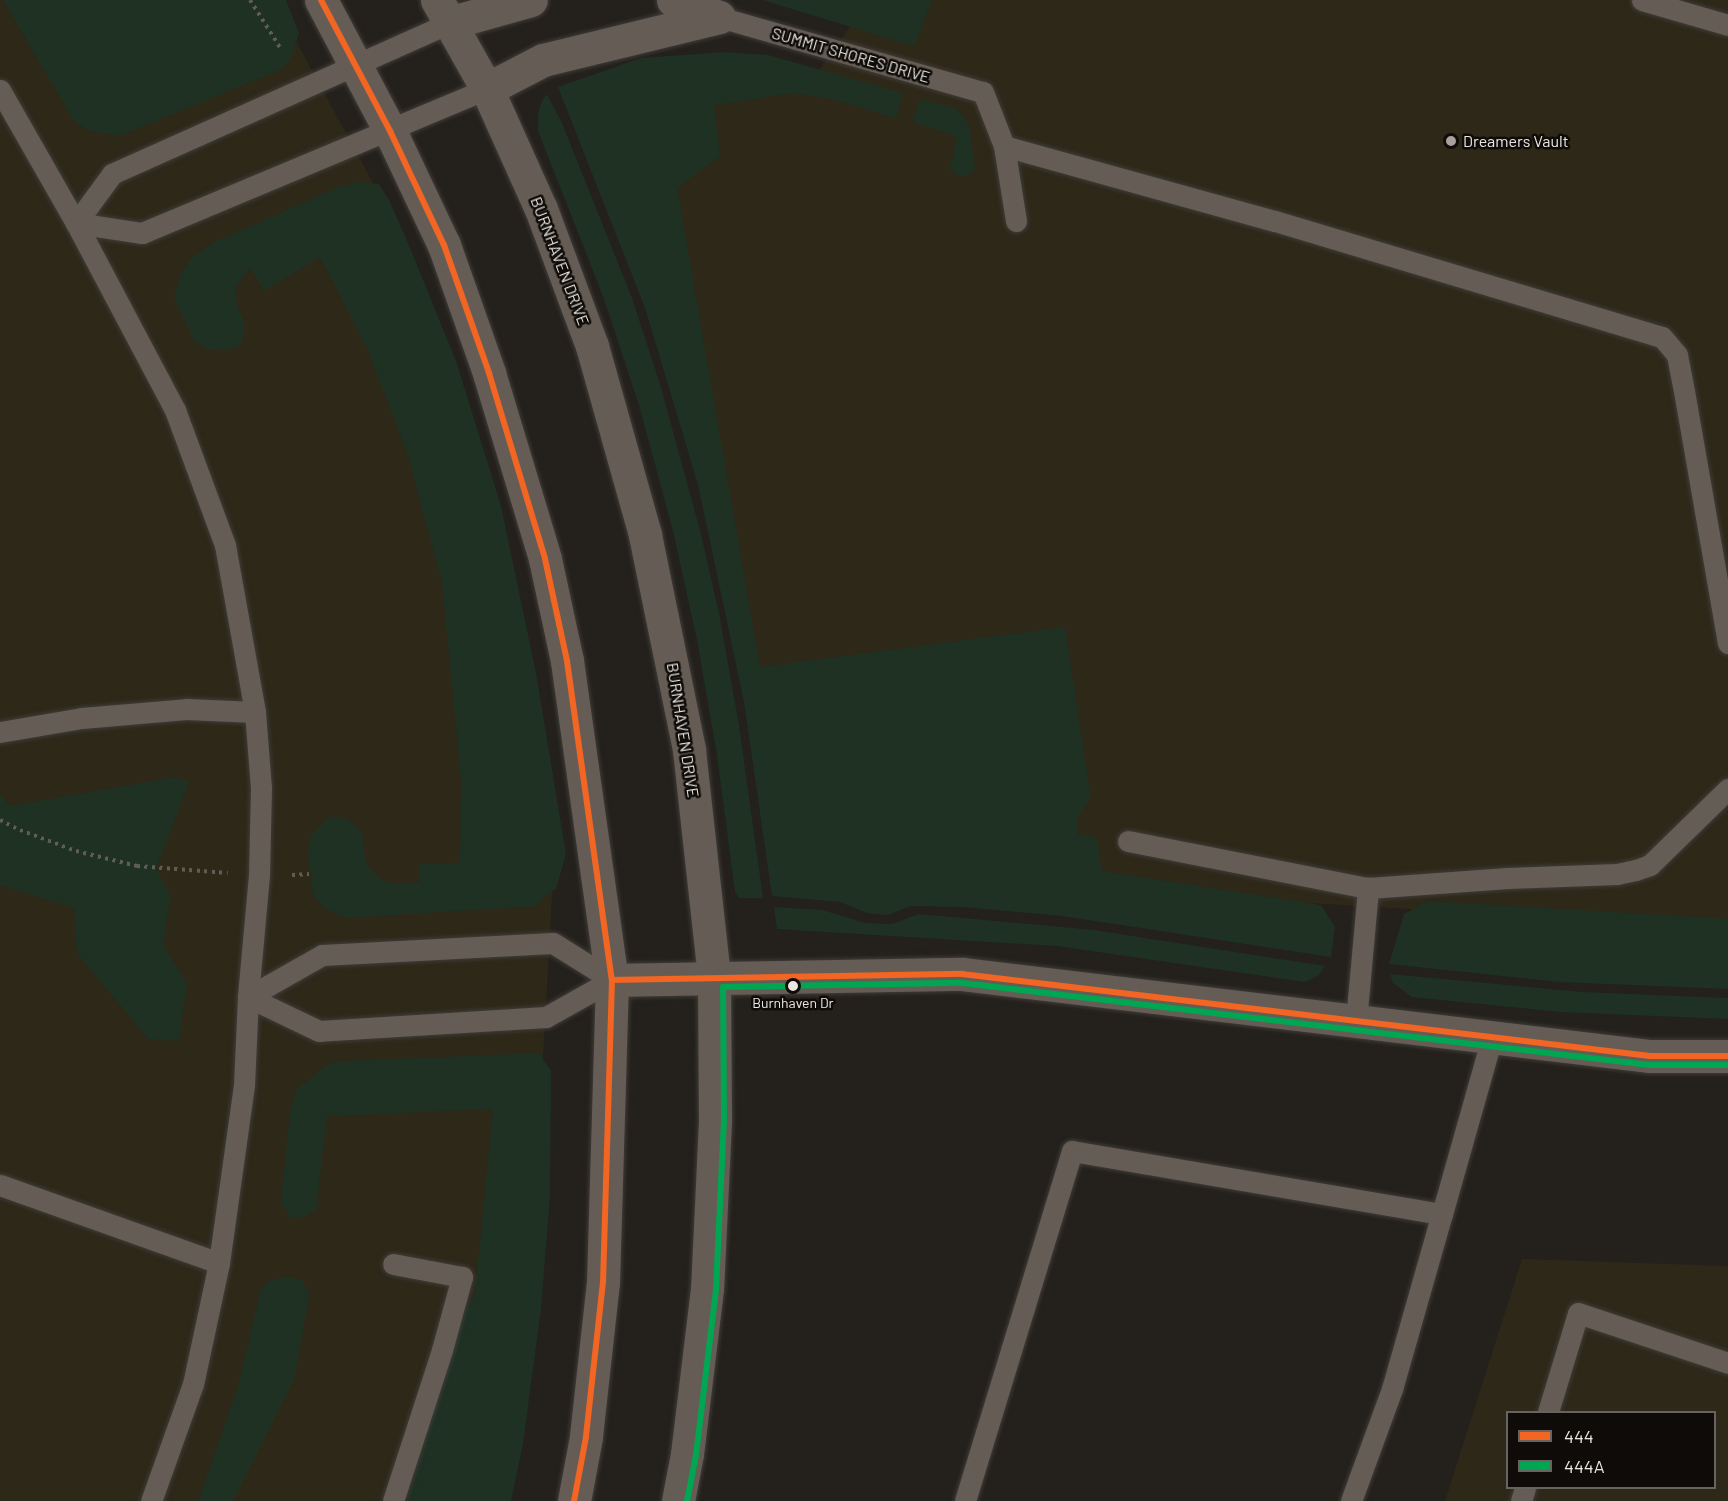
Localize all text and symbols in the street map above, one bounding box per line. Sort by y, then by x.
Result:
street label: SUMMIT SHORES DRIVE [770,23,932,87]
place label: Dreamers Vault [1463,131,1568,151]
marker: Dreamers Vault [1444,134,1458,148]
street label: BURNHAVEN DRIVE [527,194,593,328]
street label: BURNHAVEN DRIVE [663,661,703,799]
marker: Burnhaven Dr [787,980,799,992]
place label: Burnhaven Dr [752,995,834,1011]
legend [1506,1411,1716,1489]
text: 444 [1564,1425,1594,1447]
text: 444A [1564,1455,1605,1477]

